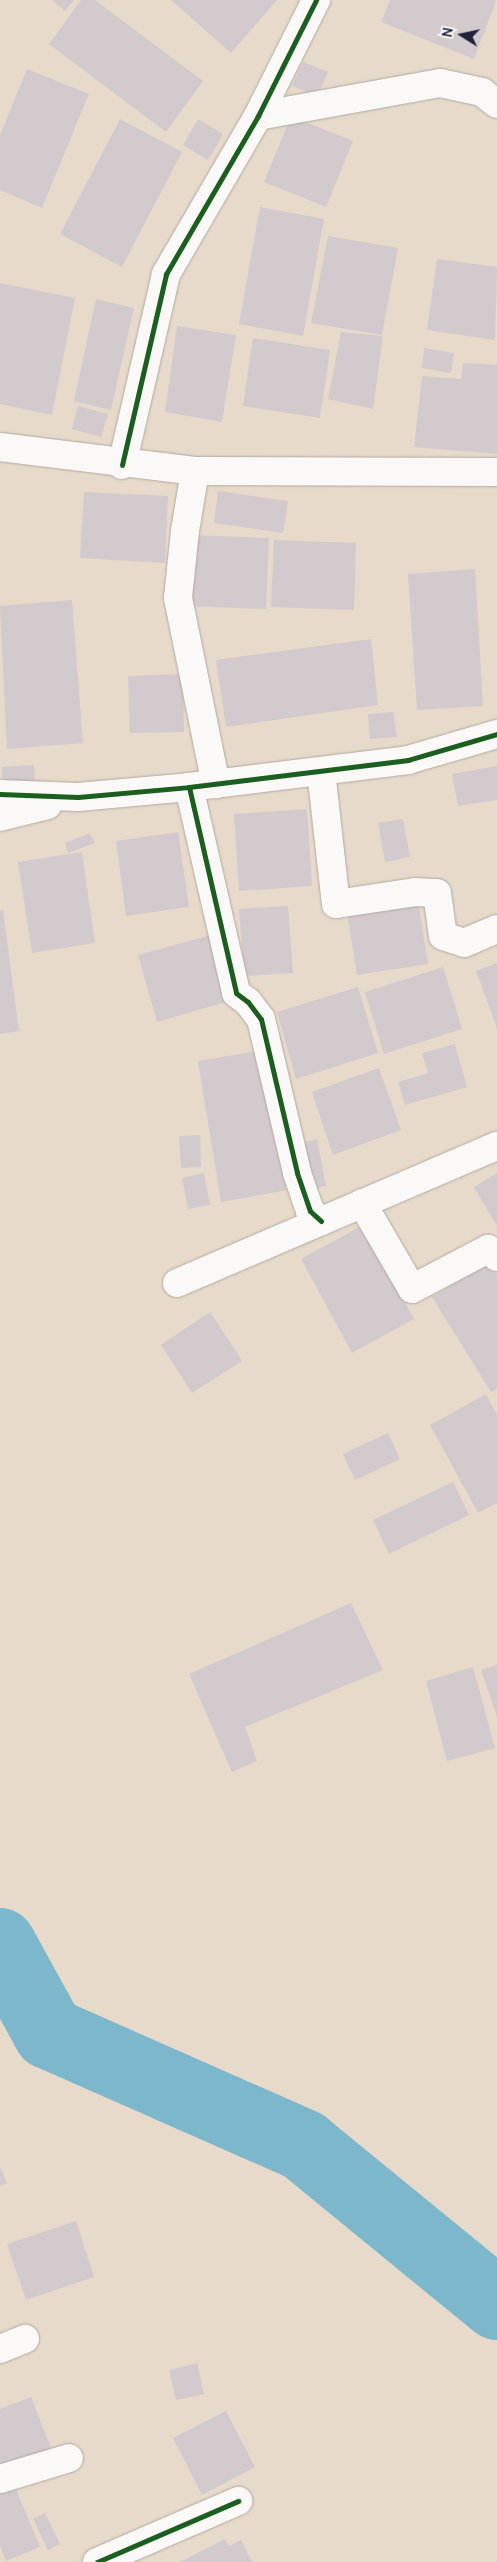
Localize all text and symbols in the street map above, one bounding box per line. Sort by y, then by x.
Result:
north arrow [437,10,487,60]
text: N [438,26,457,39]

